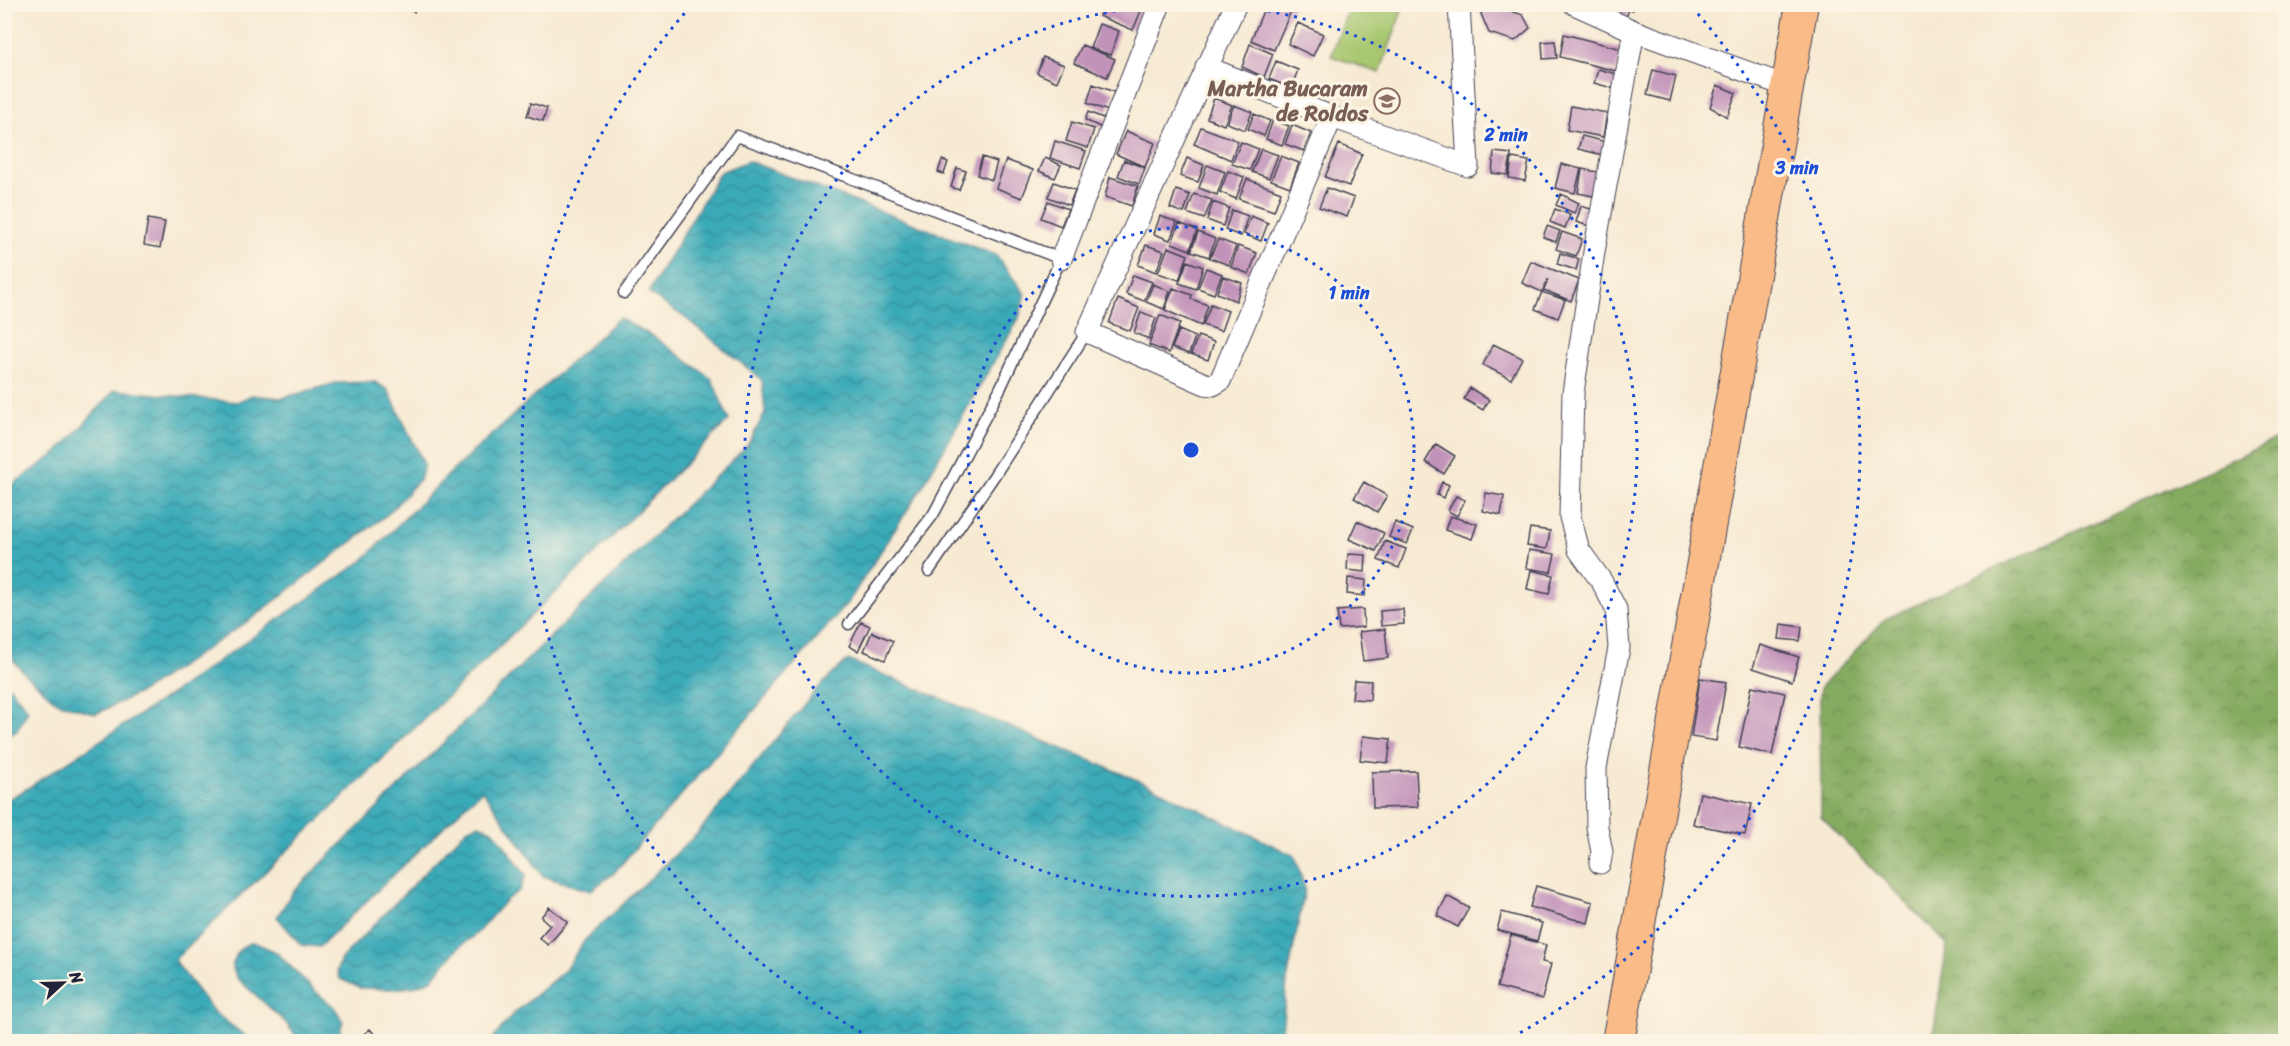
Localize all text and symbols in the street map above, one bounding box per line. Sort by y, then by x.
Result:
place label: Martha Bucaram de Roldos [1206,69,1369,133]
school or university icon: Martha Bucaram de Roldos [1372,86,1402,116]
text: 2 min [1483,119,1528,151]
text: 3 min [1774,152,1819,184]
text: 1 min [1329,277,1370,309]
centre of rings [1181,440,1201,460]
north arrow [33,953,93,1013]
text: N [61,966,92,989]

